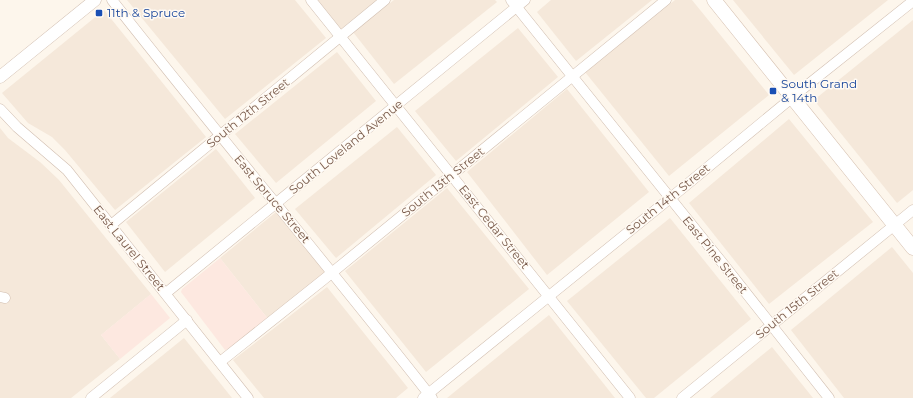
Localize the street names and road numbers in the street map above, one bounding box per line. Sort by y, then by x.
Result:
street label: South 12th Street [203,74,292,151]
street label: South Loveland Avenue [286,96,406,197]
street label: South 13th Street [398,143,487,220]
street label: East Spruce Street [231,151,314,246]
street label: South 14th Street [623,160,713,237]
street label: East Cedar Street [456,182,533,272]
street label: East Laurel Street [90,202,169,294]
street label: East Pine Street [680,213,751,297]
street label: South 15th Street [752,265,841,342]

